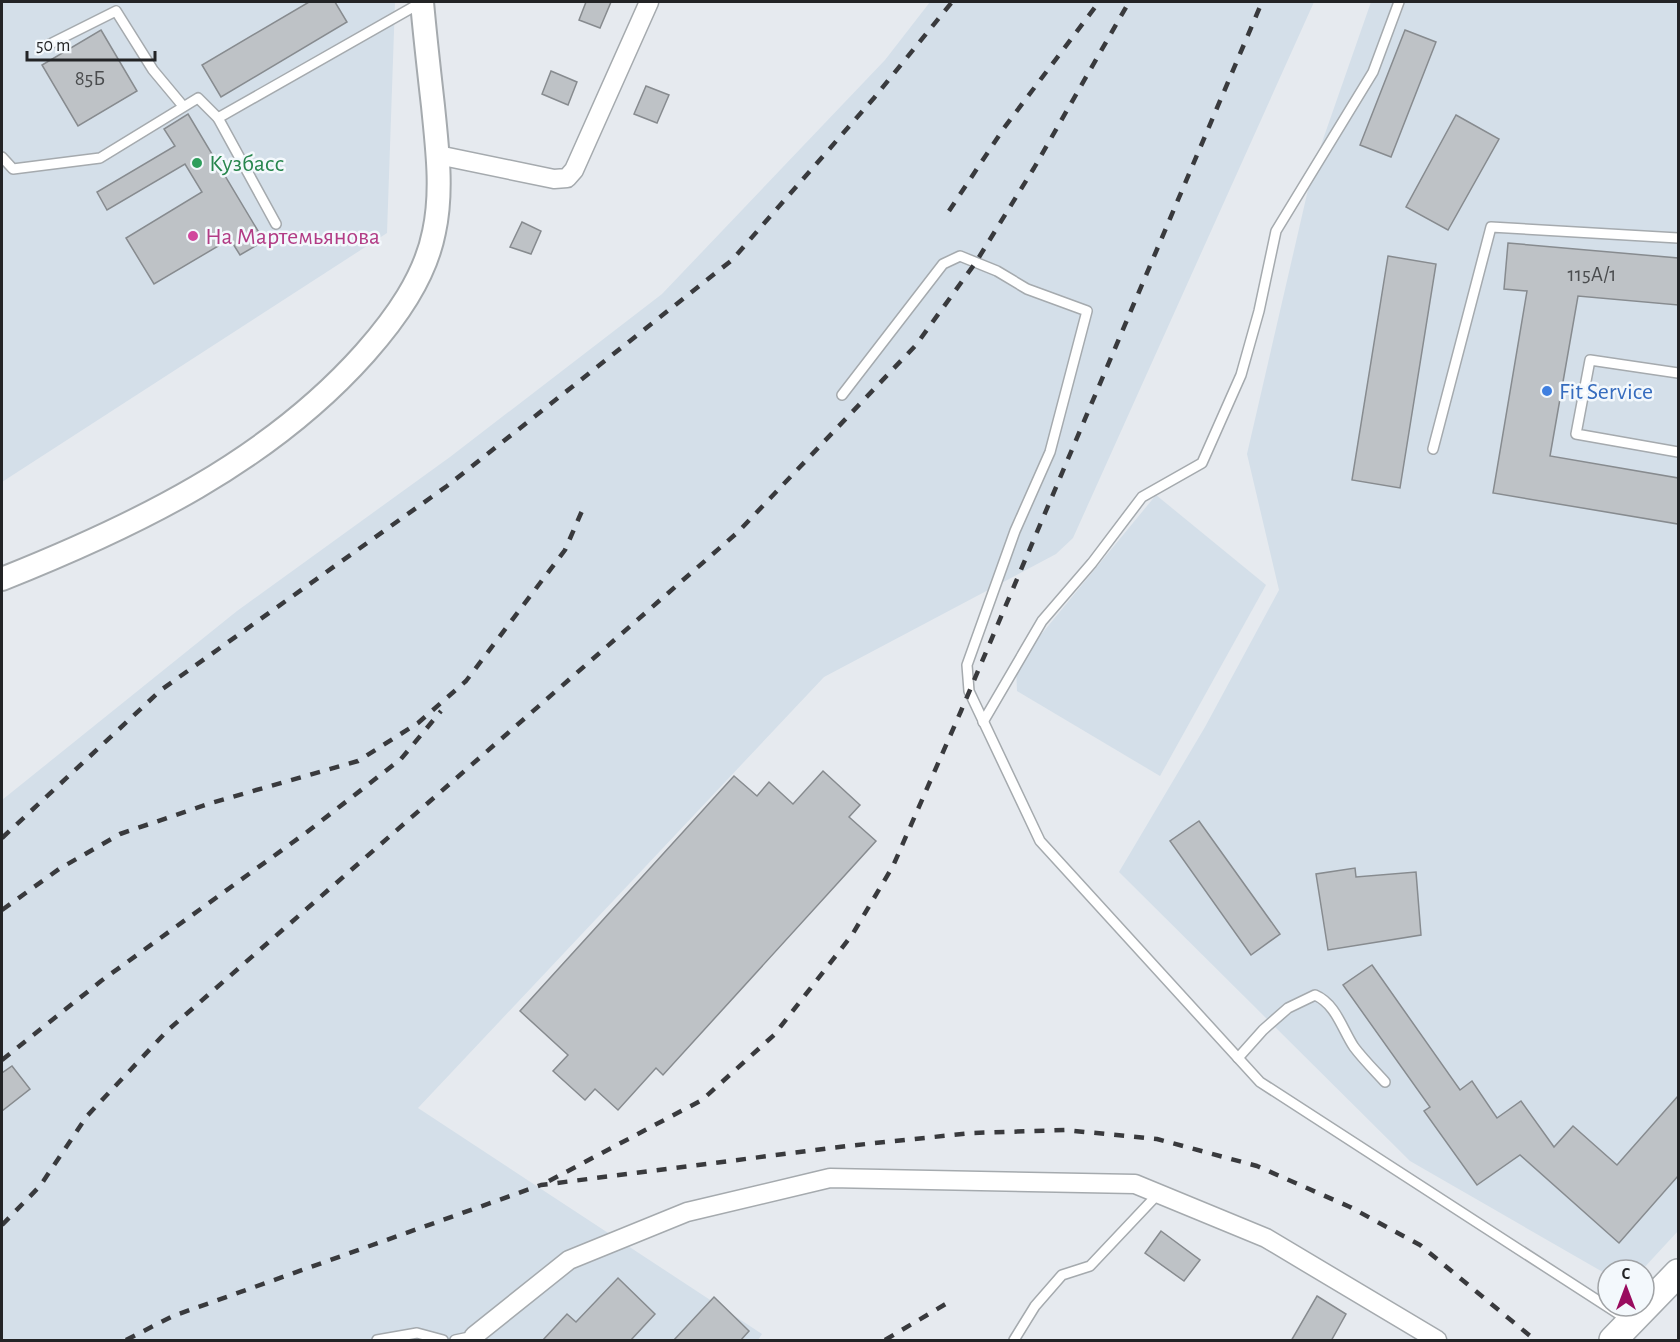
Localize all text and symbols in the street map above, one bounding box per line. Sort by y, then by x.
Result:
scale bar [27,24,154,62]
text: 50 m [36,37,70,55]
house number: 85Б [75,68,105,89]
place label: Кузбасс [209,152,284,176]
marker: Кузбасс [190,156,204,170]
place label: На Мартемьянова [205,225,380,249]
marker: На Мартемьянова [186,229,200,243]
house number: 115А/1 [1568,264,1616,285]
place label: Fit Service [1559,380,1653,404]
marker: Fit Service [1540,384,1554,398]
north arrow [1596,1258,1656,1318]
text: С [1622,1266,1631,1282]

